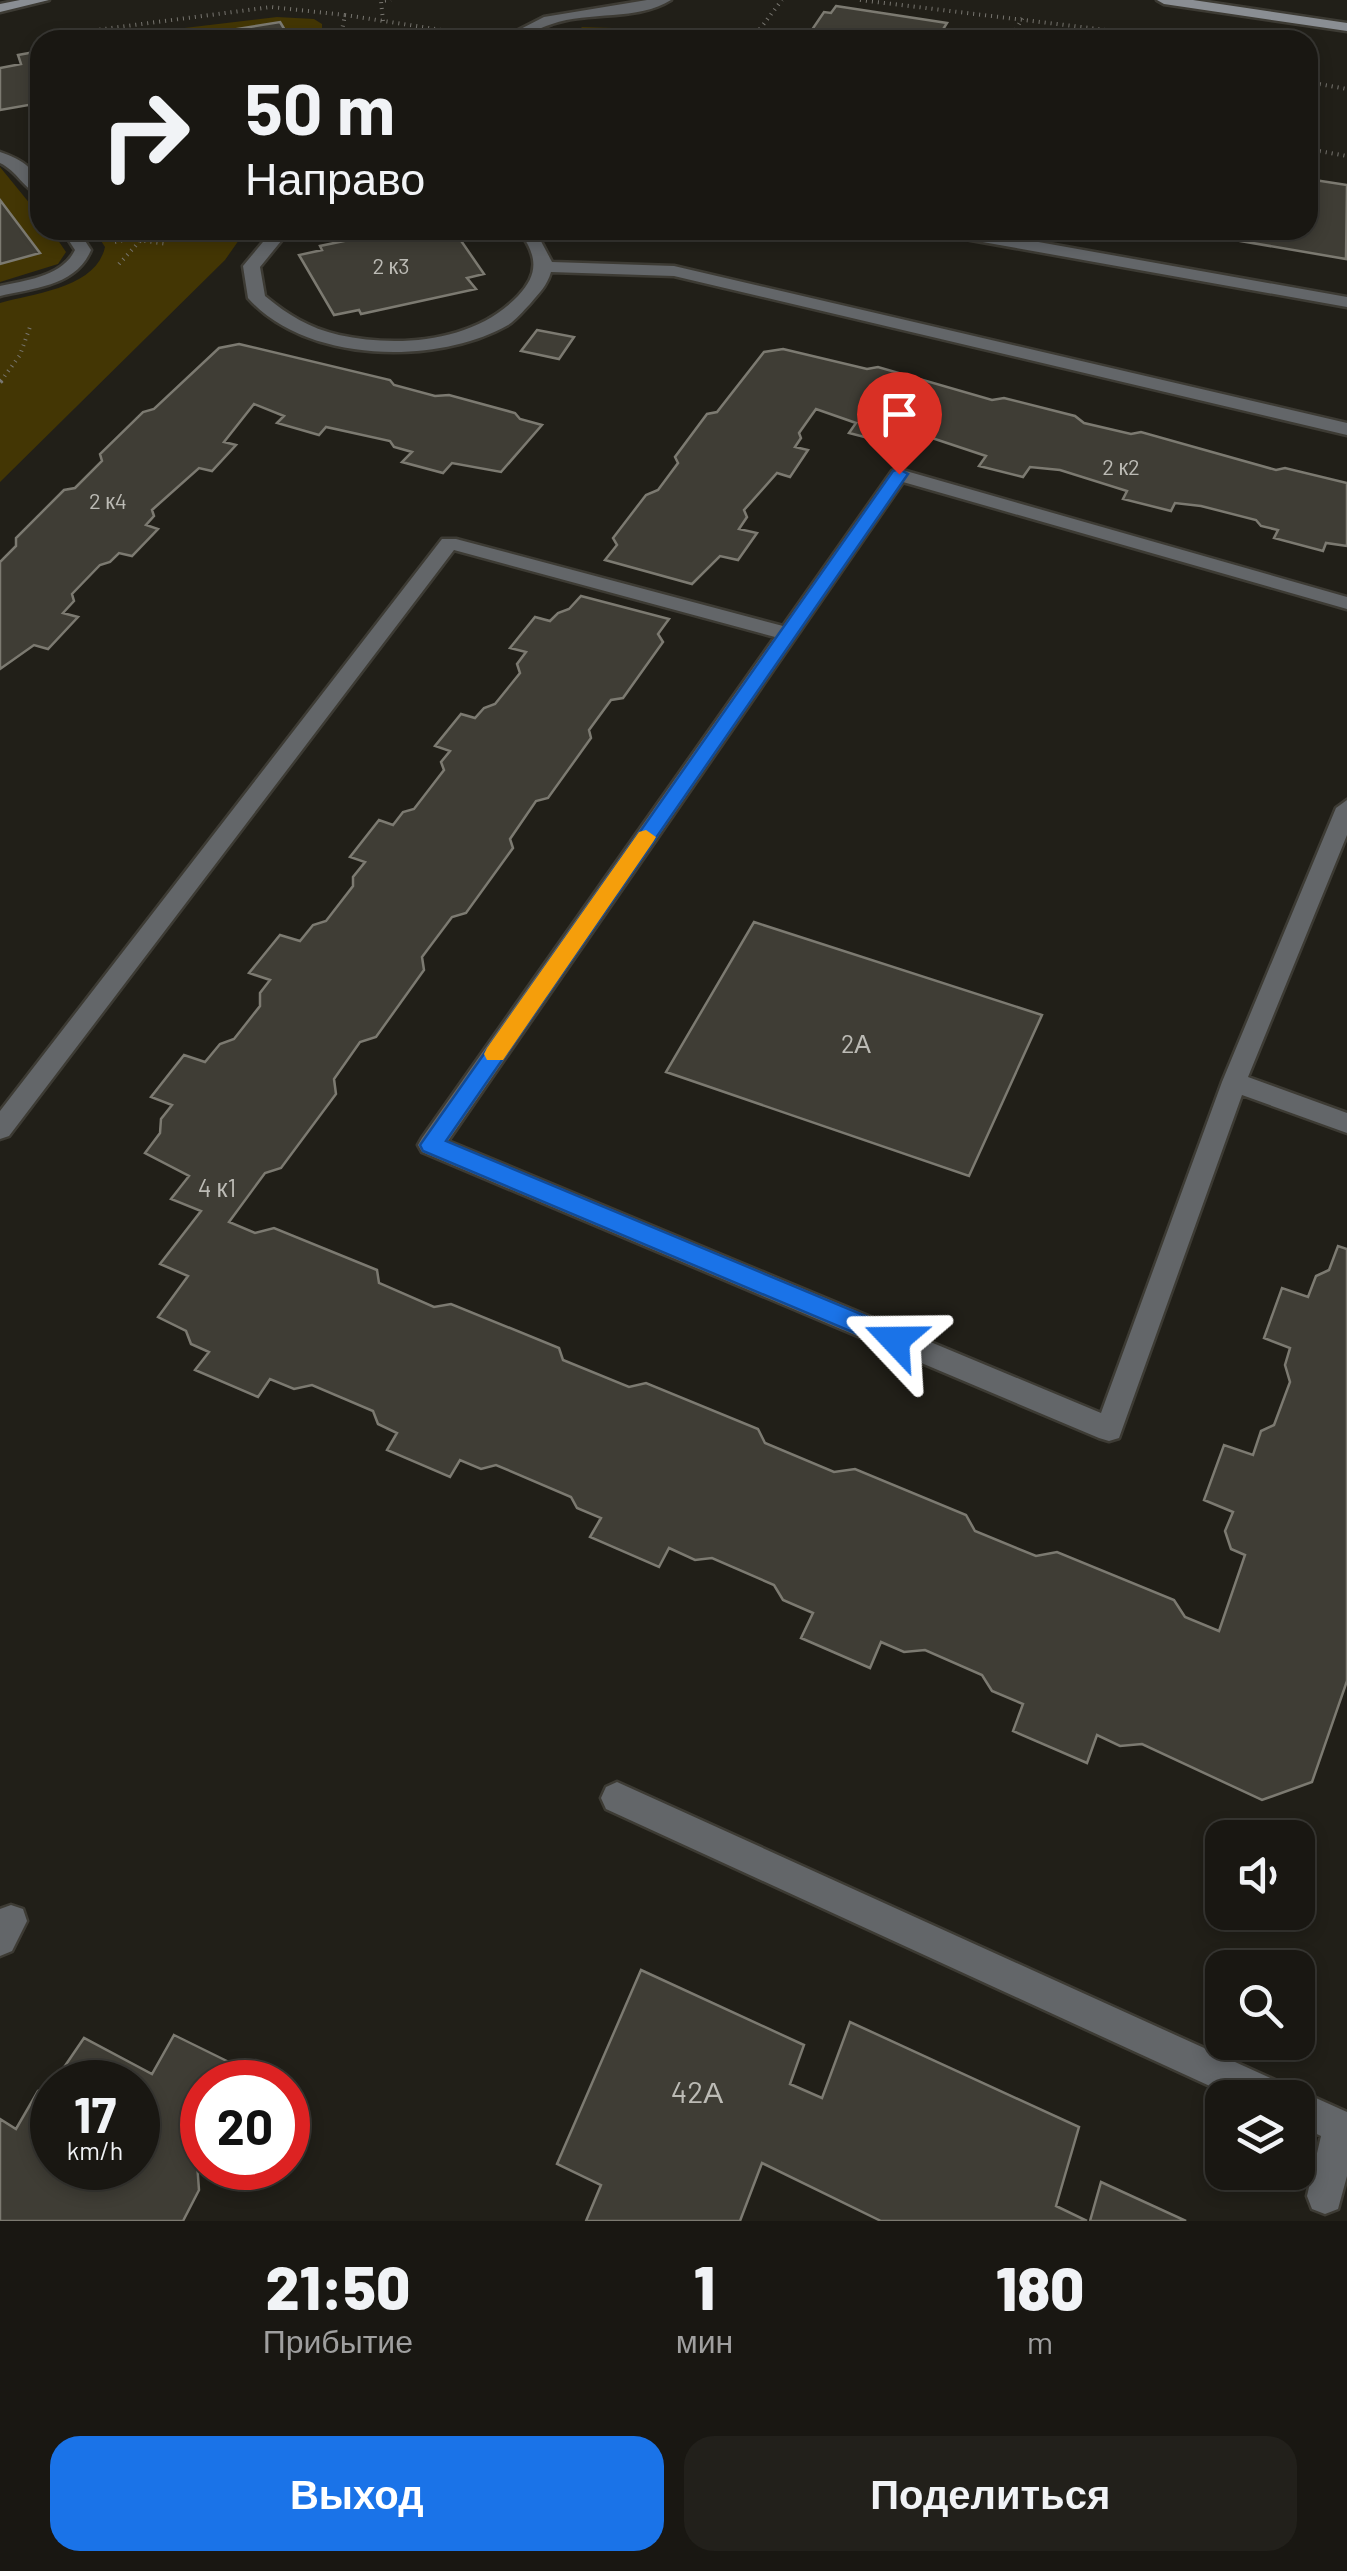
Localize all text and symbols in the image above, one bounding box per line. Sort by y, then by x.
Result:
text: 50 m [245,65,395,149]
icon: right [80,70,210,200]
text: Направо [245,150,425,204]
house number: 2 к3 [372,252,410,278]
pin [857,372,942,475]
icon: arrive [872,387,927,442]
house number: 2 к2 [1102,453,1140,479]
house number: 2 к4 [89,487,127,513]
house number: 2А [841,1028,871,1058]
house number: 4 к1 [198,1172,236,1202]
position arrow [843,1288,947,1392]
map controls [1205,1820,1315,2190]
button: sound [1205,1820,1315,1930]
button: search [1205,1950,1315,2060]
speed limit sign: 20 [180,2060,310,2190]
house number: 42А [671,2073,723,2109]
button: layers [1205,2080,1315,2190]
text: 17 [74,2083,116,2143]
text: km/h [67,2135,123,2165]
text: 21:50 [265,2250,410,2322]
text: 1 [694,2250,715,2322]
text: 180 [996,2251,1084,2323]
text: Прибытие [263,2321,413,2359]
text: мин [676,2321,733,2359]
text: m [1027,2322,1053,2360]
button: Выход [50,2436,664,2551]
button: Поделиться [684,2436,1297,2551]

